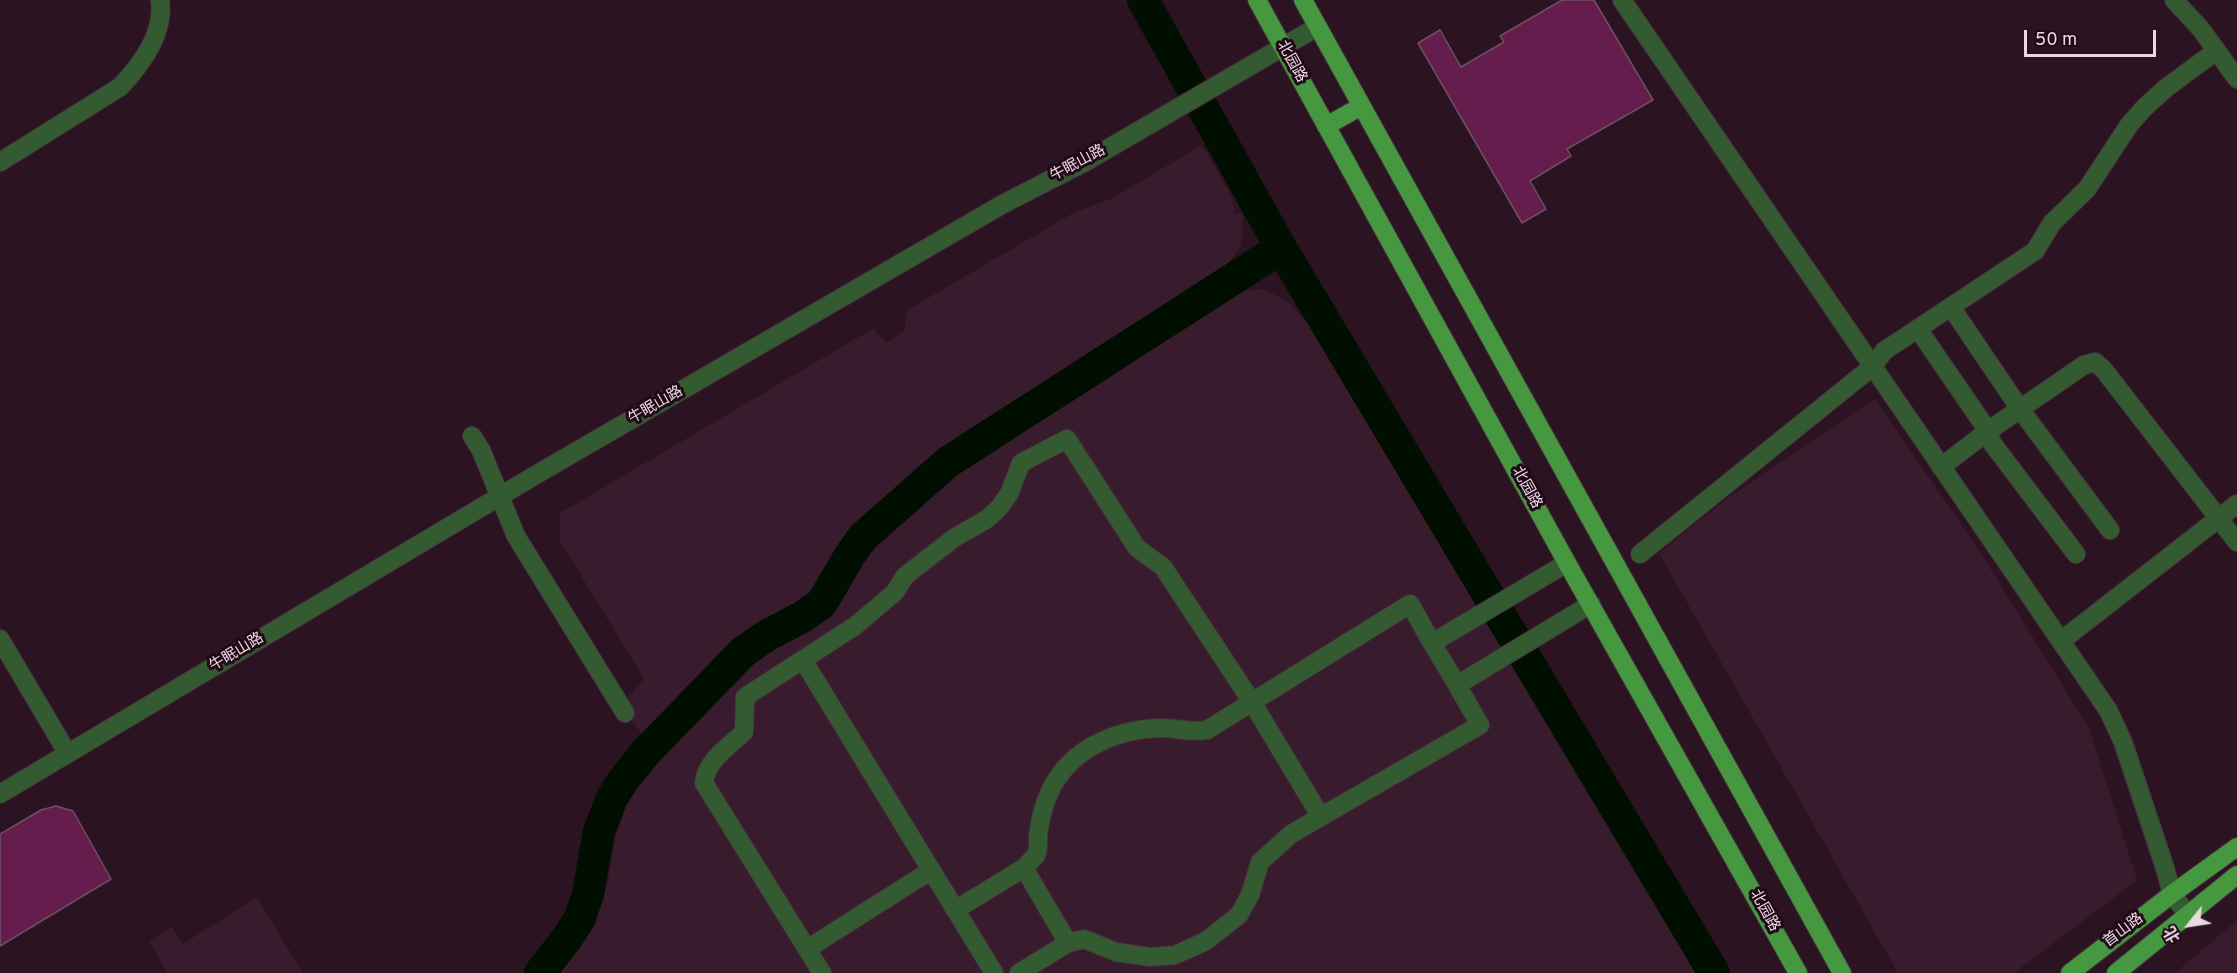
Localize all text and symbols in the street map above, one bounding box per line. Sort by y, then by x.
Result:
scale bar [2027,18,2159,56]
text: 50 m [2035,29,2077,52]
street label: 北园路 [1272,38,1310,86]
street label: 牛眠山路 [1047,142,1109,186]
street label: 牛眠山路 [626,383,686,429]
street label: 北园路 [1507,464,1545,512]
street label: 牛眠山路 [207,630,267,676]
street label: 北园路 [1745,887,1783,935]
north arrow [2159,895,2219,955]
street label: 首山路 [2101,910,2147,952]
text: 北 [2161,922,2186,946]

